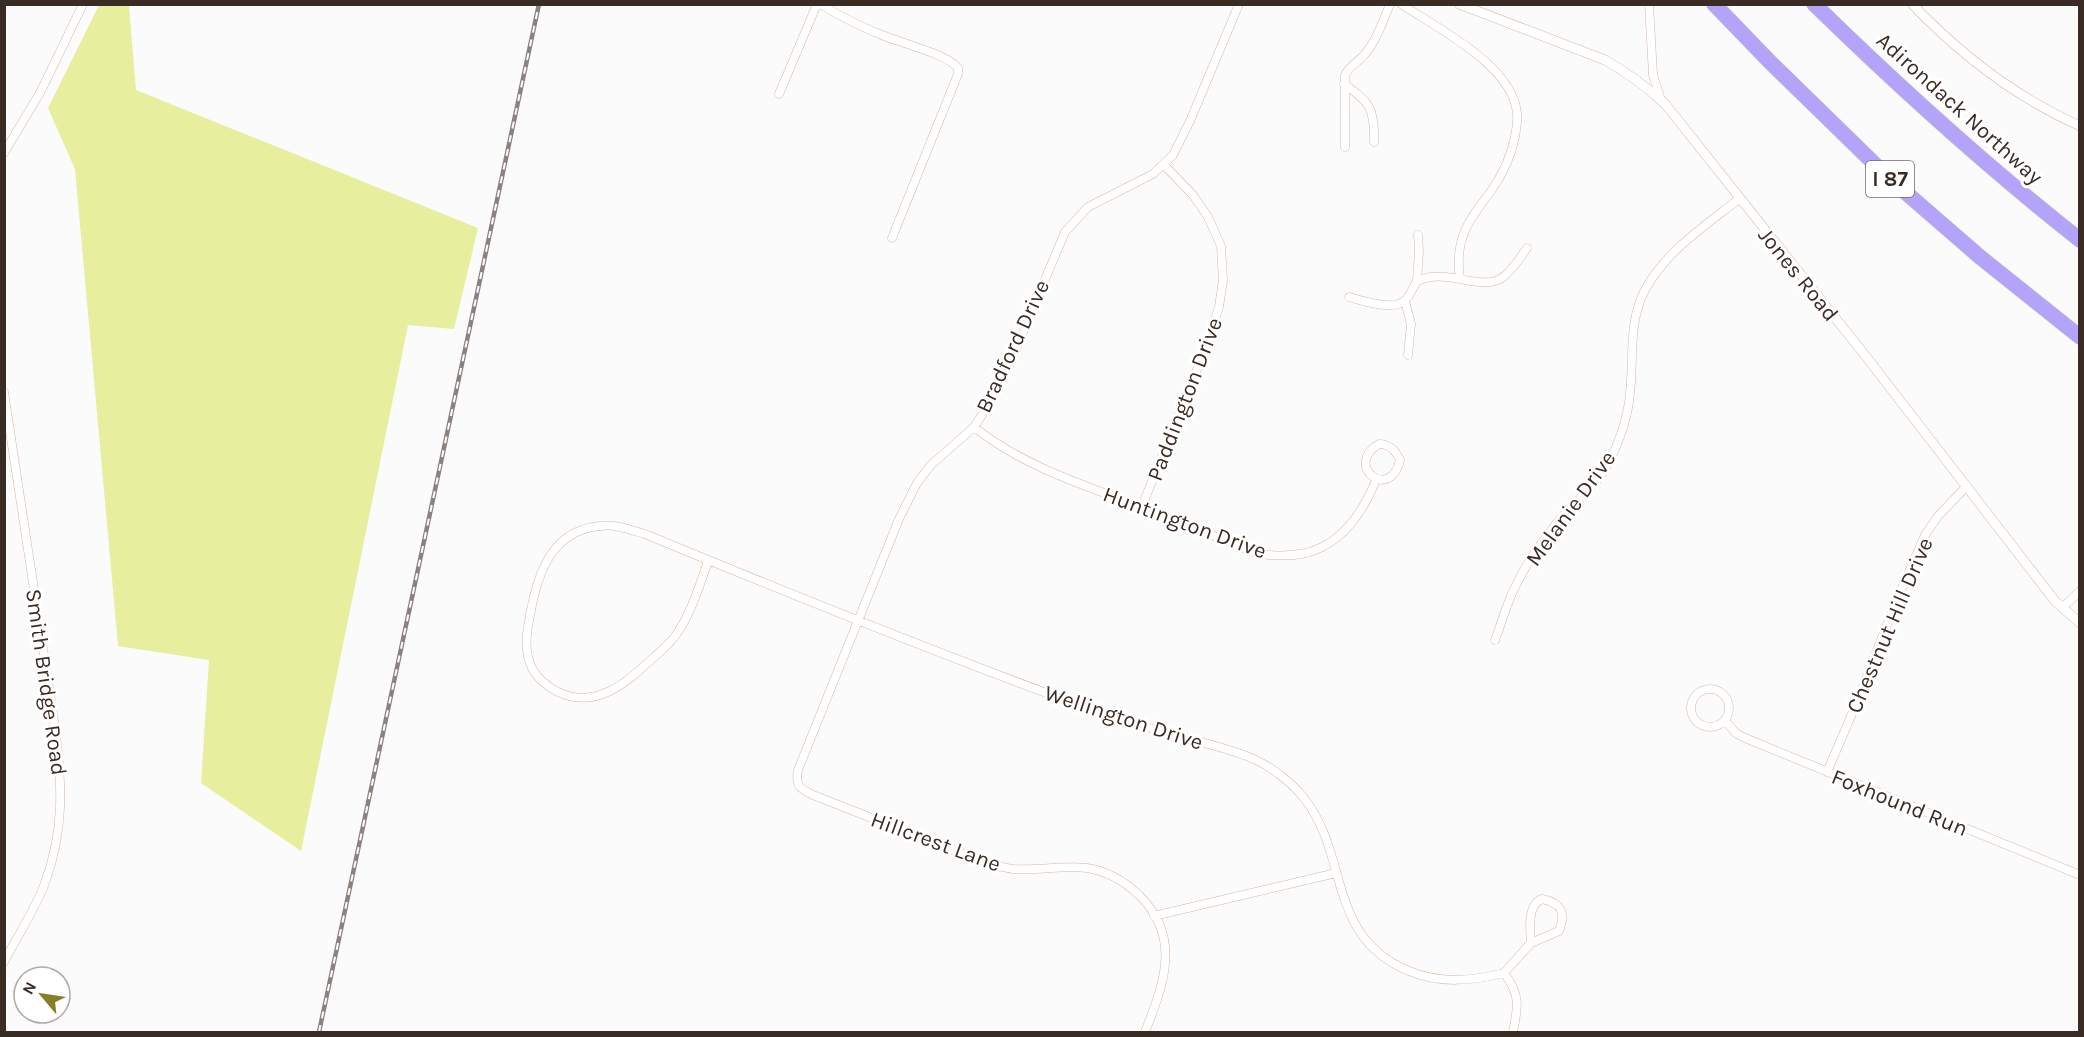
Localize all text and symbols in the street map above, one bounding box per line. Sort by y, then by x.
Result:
street label: Adirondack Northway [1871,27,2048,190]
road number: I 87 [1866,161,1914,197]
street label: Jones Road [1753,223,1844,327]
street label: Bradford Drive [971,276,1055,417]
street label: Paddington Drive [1142,314,1228,485]
street label: Melanie Drive [1520,446,1621,571]
street label: Huntington Drive [1099,481,1270,565]
street label: Chestnut Hill Drive [1841,534,1939,717]
street label: Smith Bridge Road [20,587,72,777]
street label: Wellington Drive [1041,680,1206,756]
street label: Foxhound Run [1828,764,1971,842]
street label: Hillcrest Lane [867,806,1004,877]
north arrow [12,965,72,1025]
text: N [18,978,40,998]

